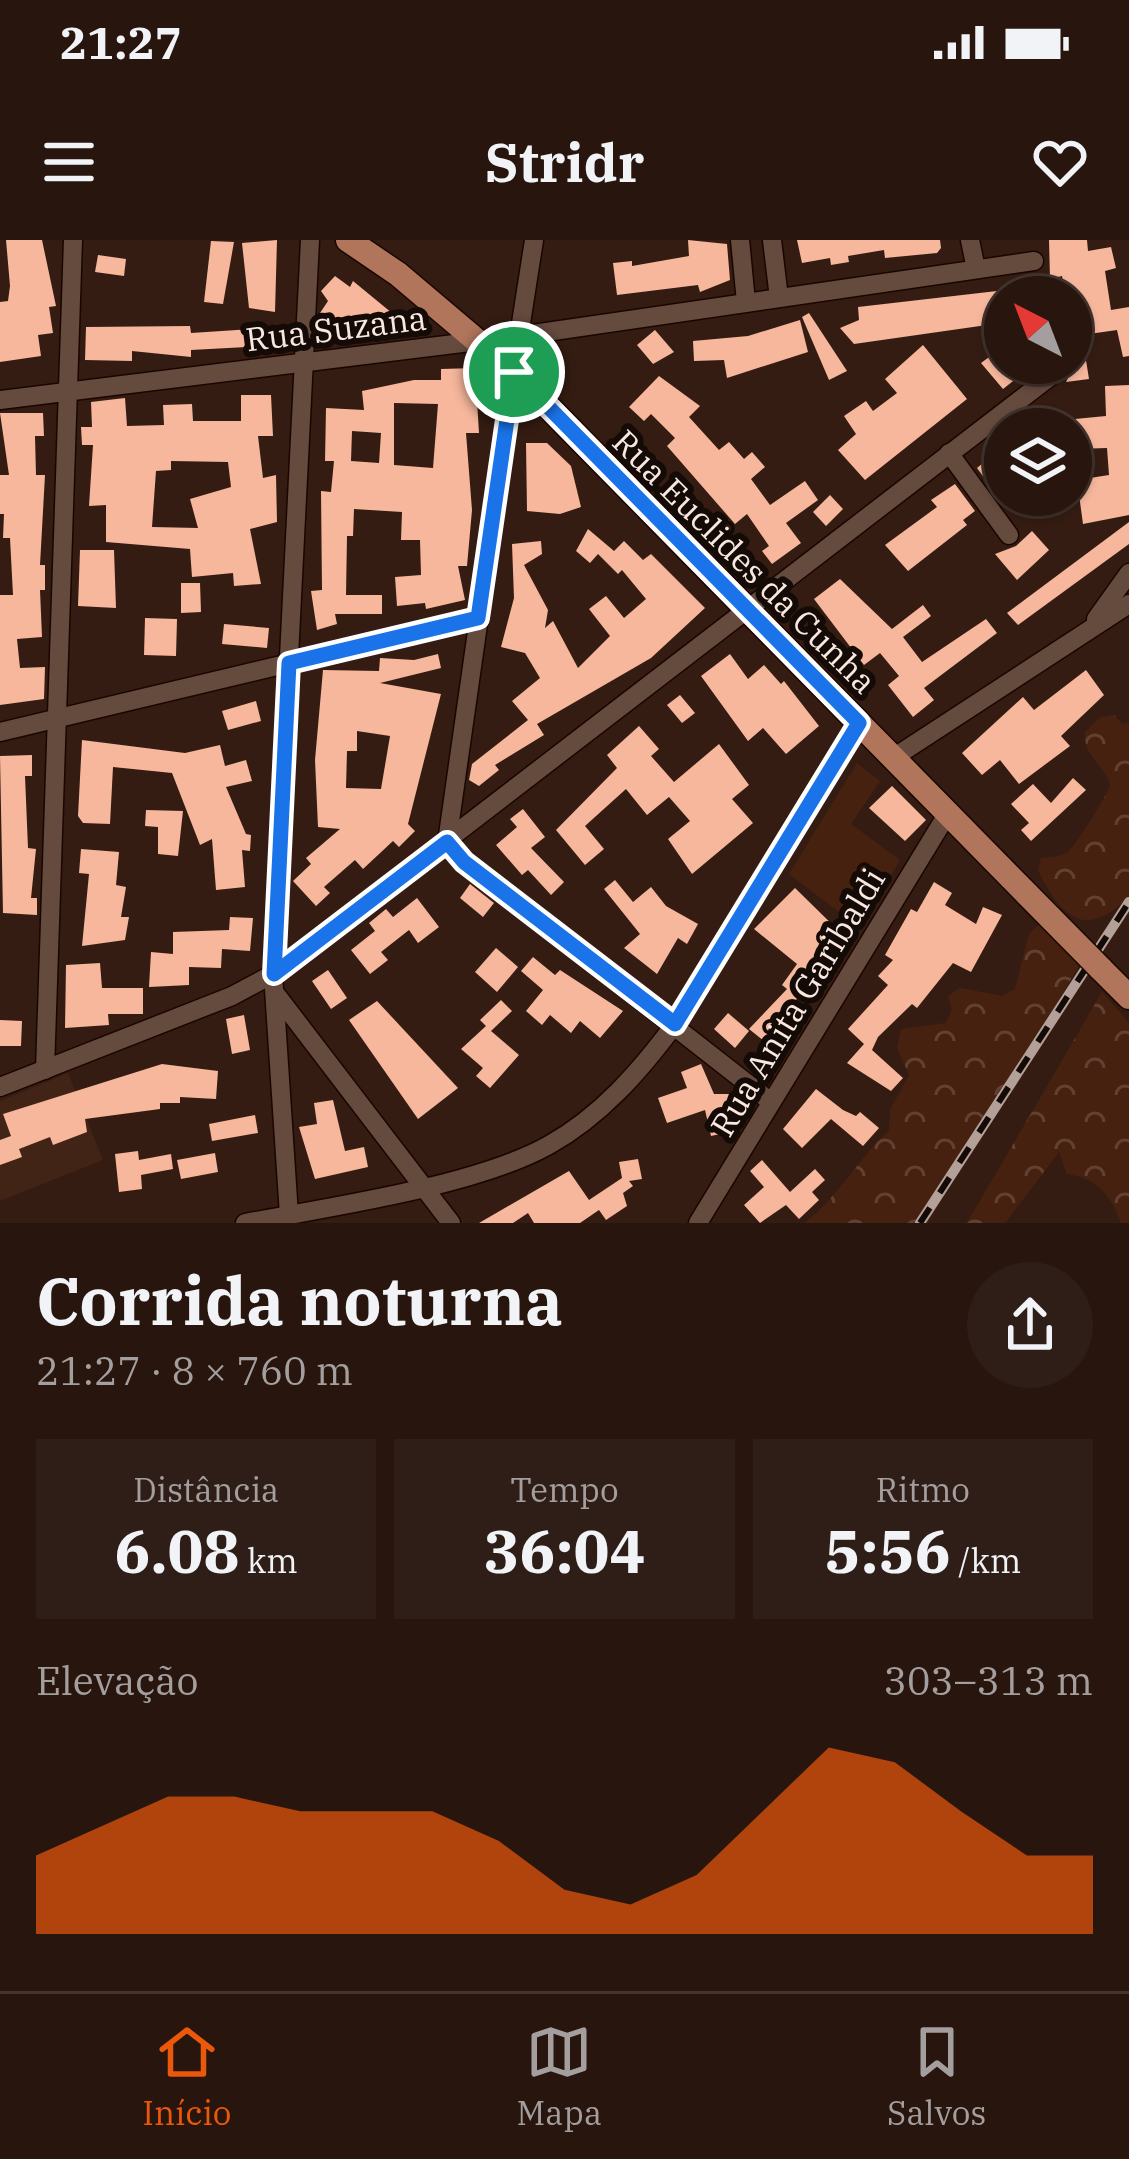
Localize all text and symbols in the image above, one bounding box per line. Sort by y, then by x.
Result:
text: 21:27 [60,13,182,71]
text: Stridr [485,127,644,197]
icon: menu [36,129,102,195]
icon: heart [1027,129,1093,195]
north arrow [984,276,1092,384]
map controls [984,276,1092,516]
street label: Rua Suzana [243,296,429,360]
pin [463,321,565,423]
icon: arrive [481,339,547,405]
button: layers [984,408,1092,516]
street label: Rua Euclides da Cunha [604,420,886,702]
street label: Rua Anita Garibaldi [700,860,894,1144]
text: Corrida noturna [36,1257,563,1343]
button: share [967,1262,1093,1388]
text: 21:27 · 8 × 760 m [36,1345,353,1396]
text: Distância [133,1468,279,1511]
text: Tempo [510,1468,619,1511]
text: Ritmo [876,1468,970,1511]
text: 6.08 [115,1511,239,1590]
text: 36:04 [483,1511,646,1590]
text: 5:56 [825,1511,951,1590]
text: km [239,1539,298,1582]
text: /km [951,1539,1021,1582]
text: Elevação [36,1655,199,1706]
text: 303–313 m [883,1655,1093,1706]
tab: Início [143,2019,231,2134]
tab: Mapa [517,2019,602,2134]
tab: Salvos [887,2019,986,2134]

